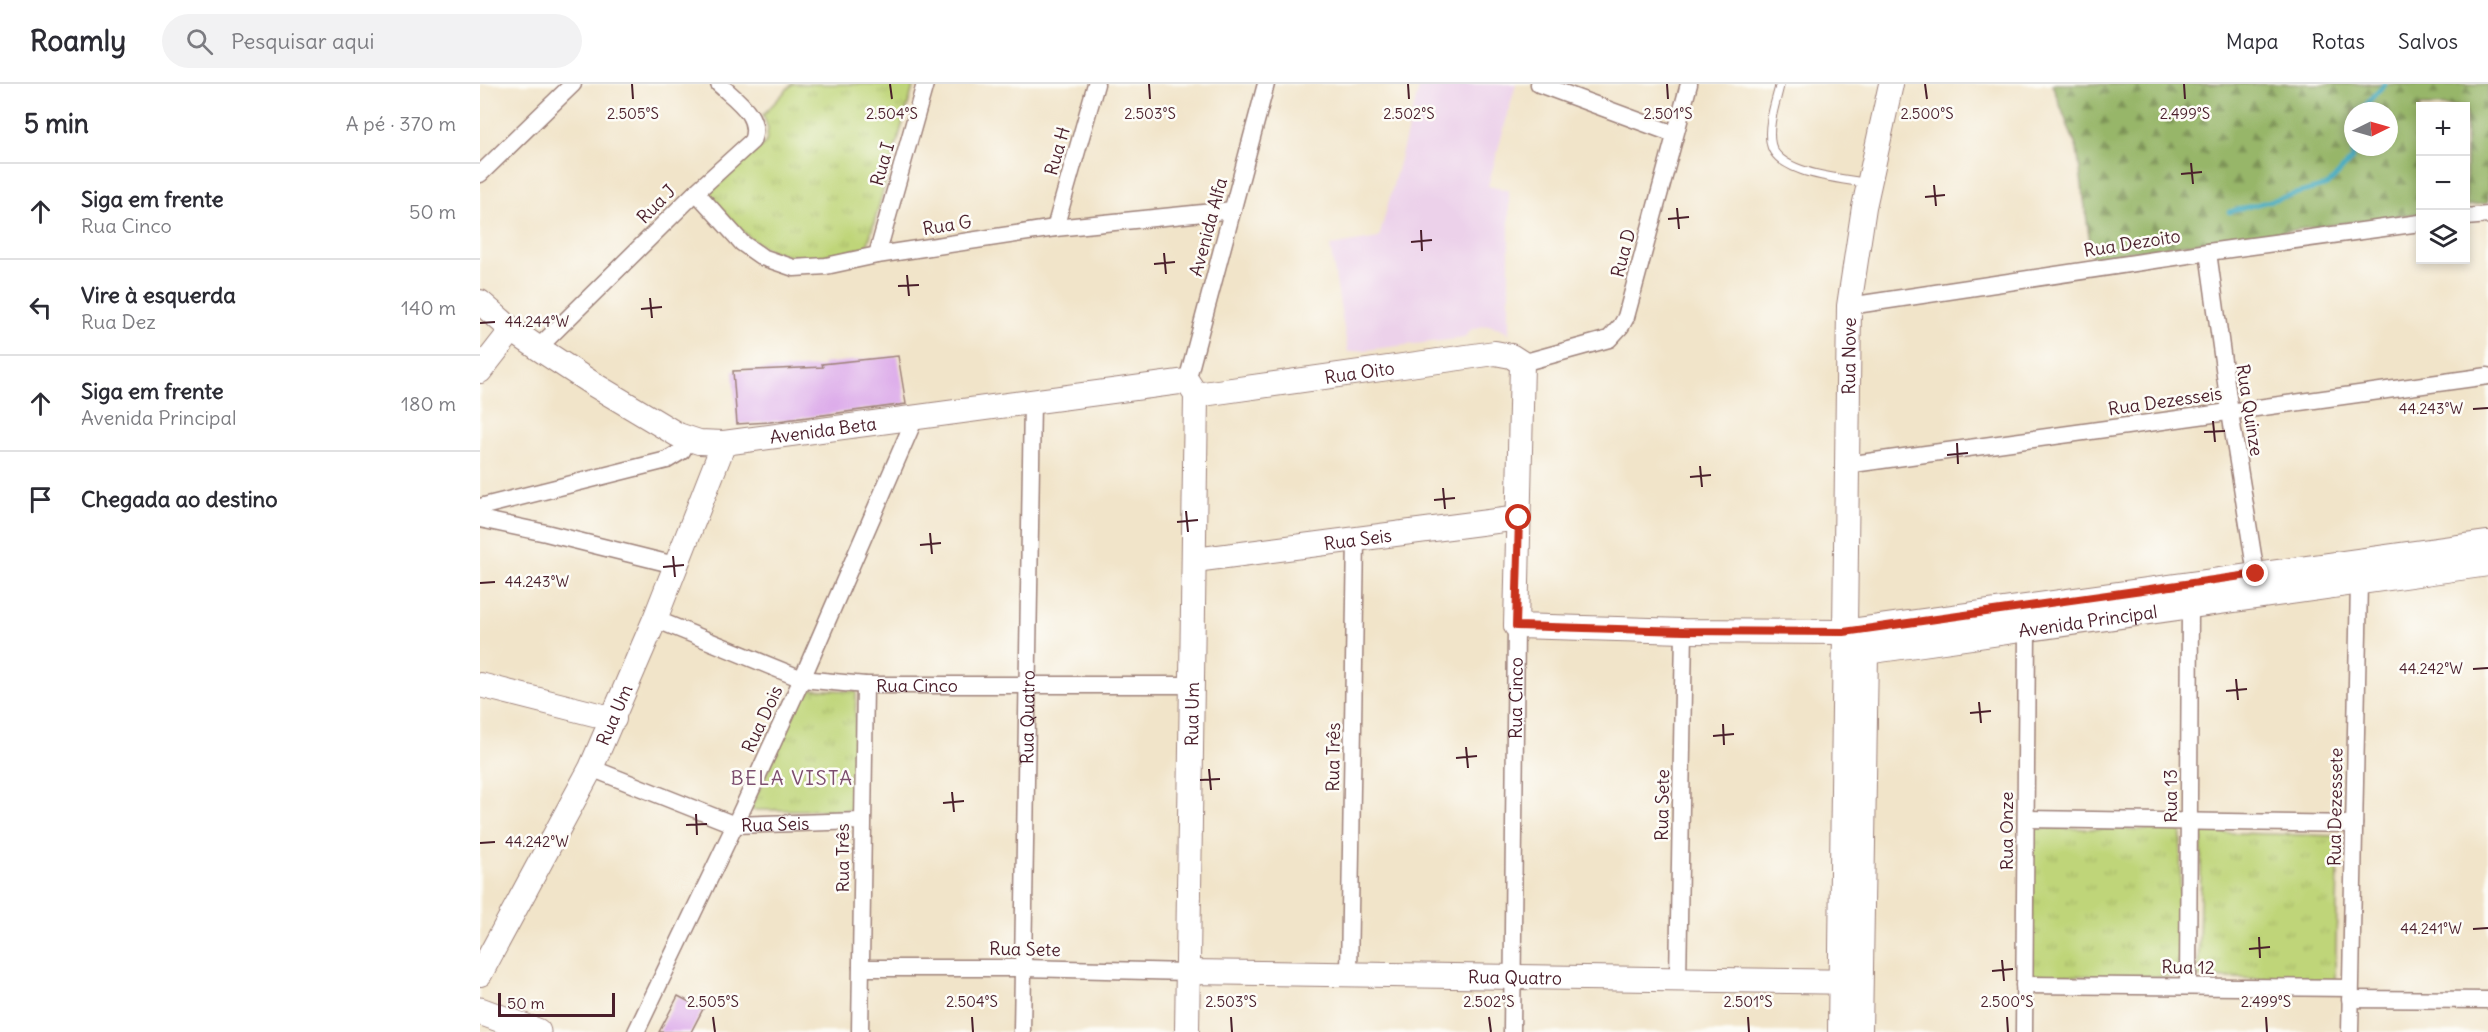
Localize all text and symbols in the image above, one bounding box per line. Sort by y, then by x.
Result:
search box [162,14,582,68]
text: Roamly [30,23,126,59]
icon: search [183,25,216,58]
text: Pesquisar aqui [231,27,374,55]
text: Mapa [2226,28,2279,55]
text: Rotas [2312,28,2365,55]
text: Salvos [2398,28,2458,55]
north arrow [2344,102,2398,156]
map controls [2416,102,2470,264]
button: + [2416,102,2470,156]
text: 2.505°S [607,104,659,123]
text: 2.504°S [866,104,918,123]
text: 2.503°S [1124,104,1176,123]
text: 2.502°S [1383,104,1435,123]
text: 2.501°S [1643,104,1693,123]
text: 2.500°S [1900,104,1954,123]
text: 2.499°S [2160,104,2210,123]
text: 5 min [24,107,89,140]
text: A pé · 370 m [346,111,456,136]
street label: Rua H [1039,124,1075,178]
street label: Rua I [865,139,899,188]
button: − [2416,156,2470,210]
street label: Avenida Alfa [1184,175,1232,279]
street label: Rua J [632,180,680,228]
text: Siga em frente [81,185,224,213]
icon: ahead [24,195,57,228]
text: 50 m [409,199,456,224]
street label: Rua G [921,210,973,240]
button: layers [2416,210,2470,264]
text: Rua Cinco [81,213,172,238]
street label: Rua Dezoito [2082,224,2182,262]
street label: Rua D [1606,226,1640,280]
text: Vire à esquerda [81,281,236,309]
icon: left [24,291,57,324]
text: 140 m [401,295,456,320]
text: Rua Dez [81,309,156,334]
text: 44.244°W [505,312,570,331]
street label: Rua Nove [1836,317,1860,395]
street label: Rua Oito [1323,356,1396,388]
street label: Rua Quinze [2231,362,2269,458]
text: Siga em frente [81,377,224,405]
street label: Rua Dezesseis [2106,382,2224,420]
icon: ahead [24,387,57,420]
text: 180 m [401,391,456,416]
text: 44.243°W [2399,399,2463,418]
text: Avenida Principal [81,405,236,430]
street label: Avenida Beta [768,411,878,448]
icon: arrive [24,483,57,516]
text: Chegada ao destino [81,485,278,513]
route start [1505,504,1531,530]
street label: Rua Seis [1322,523,1393,555]
route end [2242,560,2268,586]
text: 44.243°W [505,572,569,591]
street label: Avenida Principal [2017,599,2159,642]
street label: Rua Cinco [1503,657,1527,739]
text: 44.242°W [2399,659,2463,678]
street label: Rua Quatro [1015,670,1039,764]
street label: Rua Cinco [876,674,958,697]
street label: Rua Um [591,680,637,749]
street label: Rua Dois [736,682,788,756]
street label: Rua Um [1180,682,1203,746]
street label: Rua Três [1321,722,1345,792]
street label: Rua Dezessete [2322,748,2348,866]
district label: BELA VISTA [730,765,854,790]
street label: Rua Sete [1650,769,1674,841]
street label: Rua 13 [2159,769,2182,823]
street label: Rua Onze [1995,792,2018,870]
street label: Rua Seis [741,811,810,836]
street label: Rua Três [831,823,854,893]
text: 44.242°W [505,832,569,851]
text: 44.241°W [2400,919,2462,938]
street label: Rua Sete [989,937,1061,961]
street label: Rua 12 [2161,955,2215,979]
street label: Rua Quatro [1468,965,1562,989]
scale bar [498,990,615,1018]
text: 2.505°S [687,992,739,1011]
text: 2.504°S [946,992,998,1011]
text: 2.503°S [1205,992,1257,1011]
text: 2.502°S [1463,992,1515,1011]
text: 2.501°S [1723,992,1773,1011]
text: 2.500°S [1980,992,2034,1011]
text: 2.499°S [2241,992,2291,1011]
text: 50 m [507,993,545,1013]

